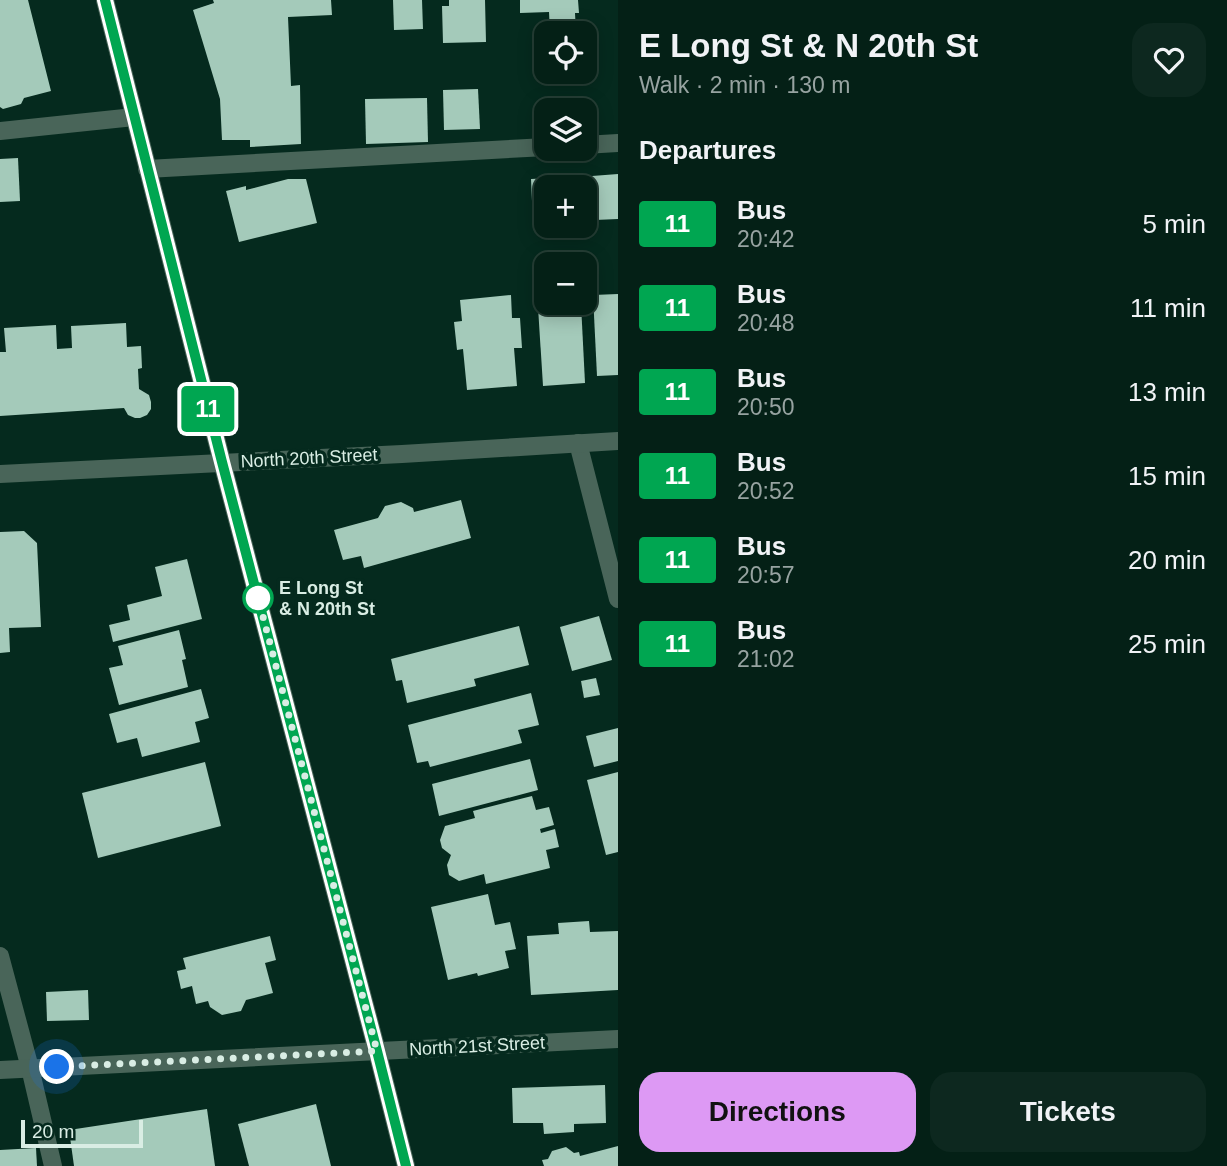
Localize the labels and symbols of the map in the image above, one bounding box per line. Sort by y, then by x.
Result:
line badge: 11 [176,386,240,432]
street label: North 20th Street [240,444,378,472]
place label: E Long St & N 20th St [279,578,375,619]
marker: E Long St & N 20th St [243,583,273,613]
street label: North 21st Street [409,1032,545,1060]
your location [39,1049,74,1084]
scale bar [21,1117,144,1149]

